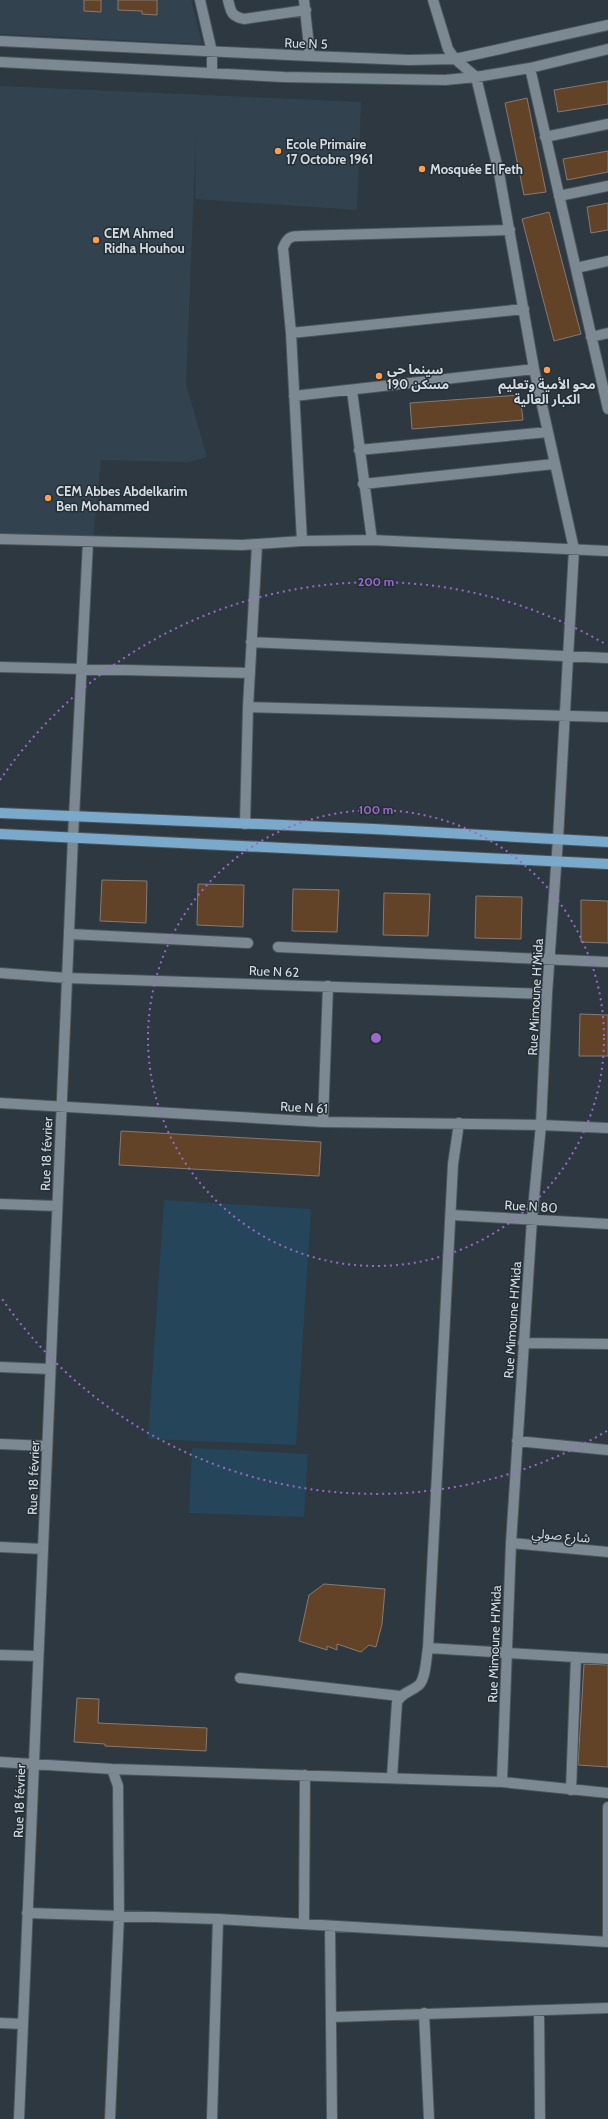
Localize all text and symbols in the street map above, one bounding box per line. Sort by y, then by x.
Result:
street label: Rue N 5 [284,34,328,52]
place label: Ecole Primaire 17 Octobre 1961 [286,136,373,167]
marker: Ecole Primaire 17 Octobre 1961 [273,146,283,156]
place label: Mosquée El Feth [430,161,523,177]
marker: Mosquée El Feth [417,164,427,174]
place label: CEM Ahmed Ridha Houhou [104,225,185,256]
marker: CEM Ahmed Ridha Houhou [91,235,101,245]
place label: سينما حي 190 مسكن [387,361,449,392]
marker: محو الأمية وتعليم الكبار العالية [542,365,552,375]
marker: سينما حي 190 مسكن [374,371,384,381]
place label: محو الأمية وتعليم الكبار العالية [498,376,596,407]
place label: CEM Abbes Abdelkarim Ben Mohammed [56,483,188,514]
marker: CEM Abbes Abdelkarim Ben Mohammed [43,493,53,503]
text: 200 m [358,574,394,589]
text: 100 m [359,802,393,817]
street label: Rue Mimoune H'Mida [524,937,546,1056]
street label: Rue N 62 [249,962,300,980]
centre of rings [369,1031,383,1045]
street label: Rue N 61 [280,1098,328,1116]
street label: Rue 18 février [37,1116,55,1191]
street label: Rue N 80 [504,1197,558,1215]
street label: Rue Mimoune H'Mida [500,1260,524,1379]
street label: Rue 18 février [24,1440,42,1515]
street label: شارع صولي [531,1524,591,1549]
street label: Rue Mimoune H'Mida [484,1584,504,1703]
street label: Rue 18 février [10,1763,28,1838]

